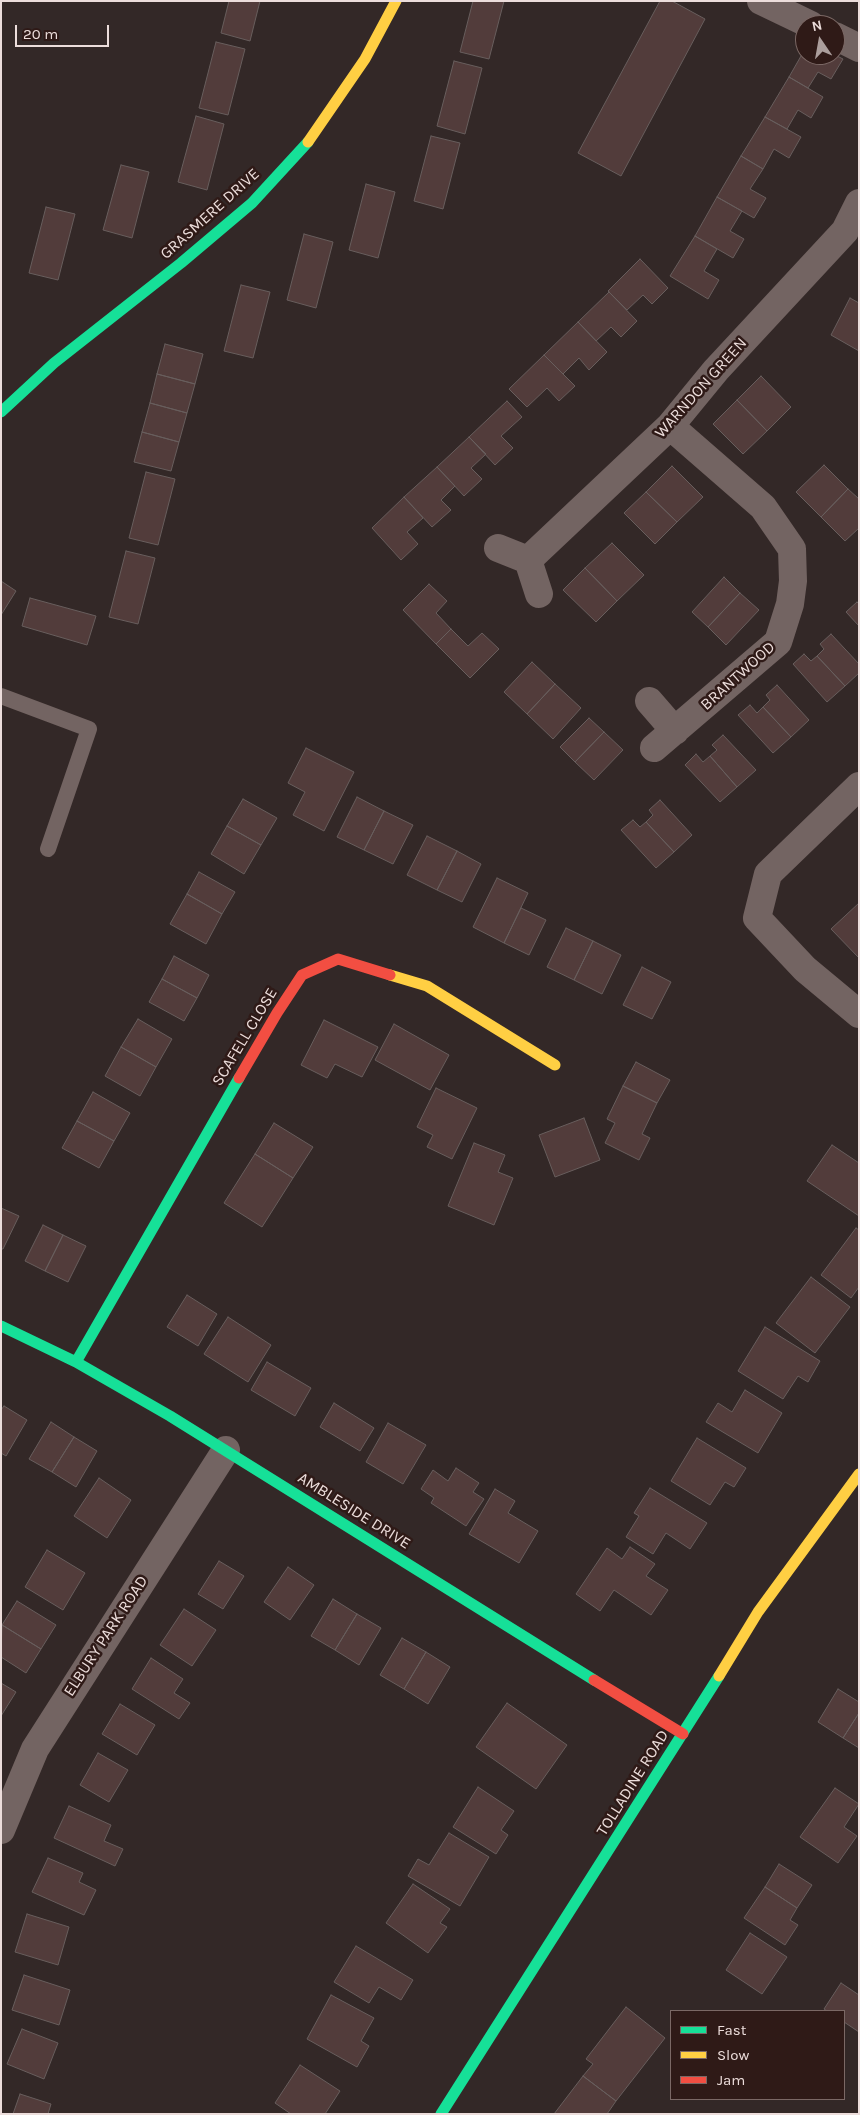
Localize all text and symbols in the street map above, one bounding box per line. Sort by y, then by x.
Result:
scale bar [18,15,111,47]
north arrow [795,15,845,65]
text: N [810,16,824,35]
text: 20 m [23,25,58,43]
street label: GRASMERE DRIVE [156,164,264,264]
street label: WARNDON GREEN [651,334,751,442]
street label: BRANTWOOD [697,638,779,714]
street label: SCAFELL CLOSE [208,984,282,1090]
street label: AMBLESIDE DRIVE [294,1469,414,1553]
street label: ELBURY PARK ROAD [60,1572,152,1700]
street label: TOLLADINE ROAD [593,1727,673,1839]
legend [670,2010,845,2100]
text: Fast [717,2021,746,2039]
text: Slow [717,2046,749,2064]
text: Jam [717,2071,745,2089]

